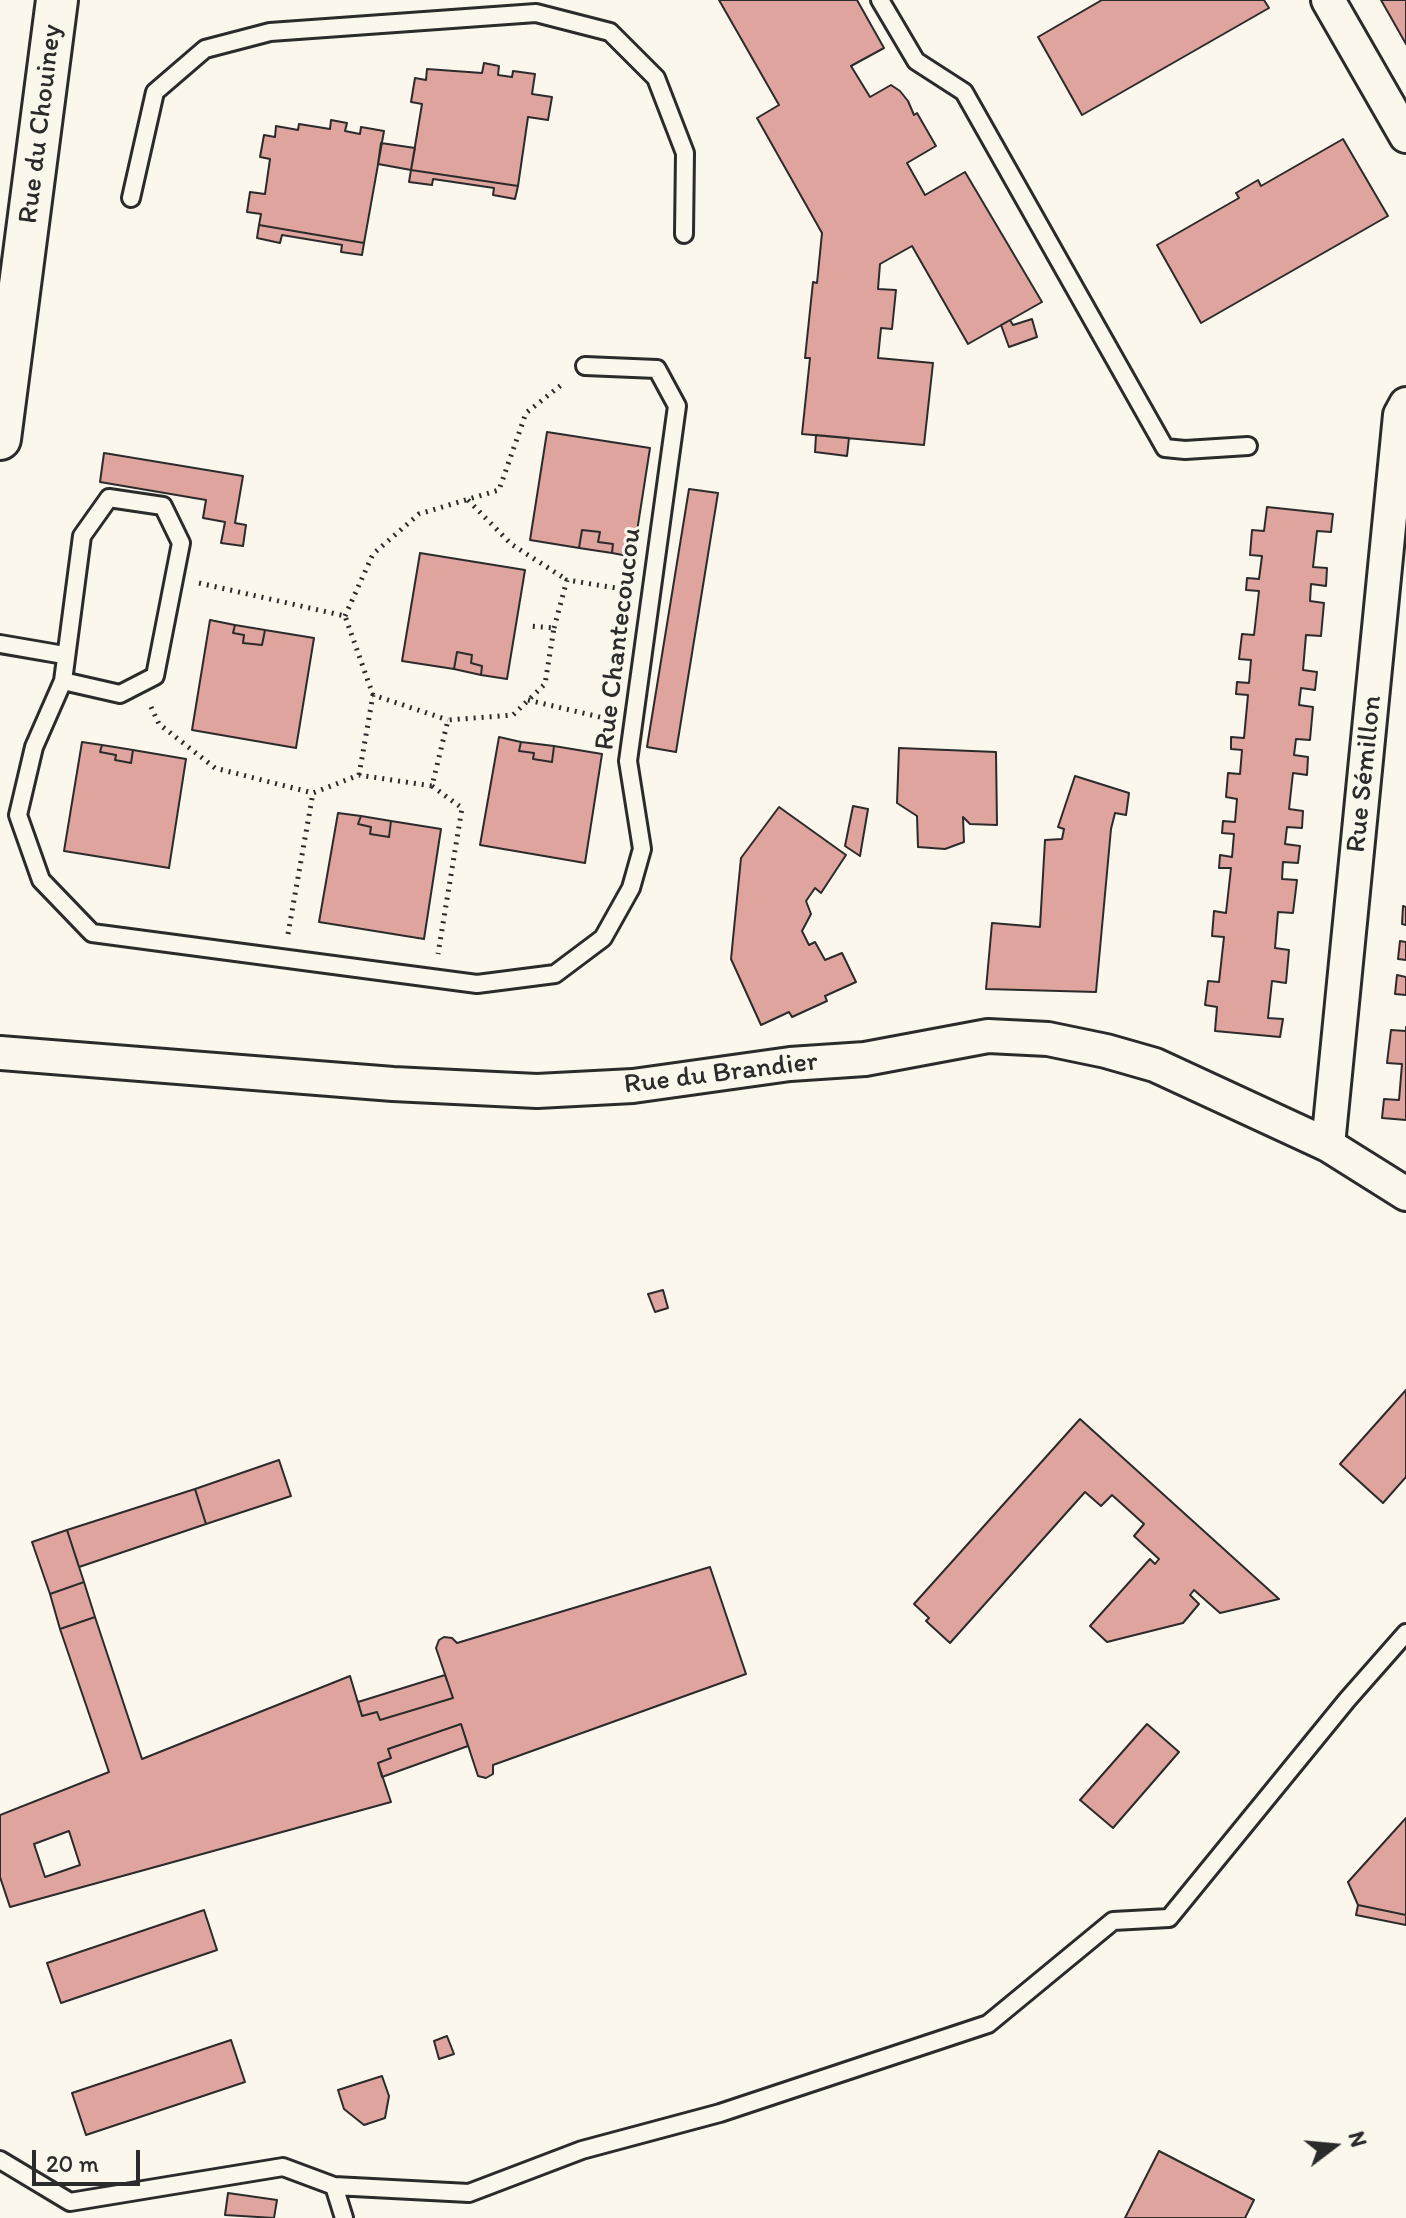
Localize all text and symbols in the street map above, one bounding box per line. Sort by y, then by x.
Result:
street label: Rue du Chouiney [12,22,70,226]
street label: Rue Chantecoucou [589,526,649,752]
street label: Rue Sémillon [1340,694,1390,854]
street label: Rue du Brandier [622,1045,820,1103]
north arrow [1294,2106,1374,2186]
text: N [1343,2128,1373,2150]
scale bar [36,2134,144,2184]
text: 20 m [46,2149,99,2178]

